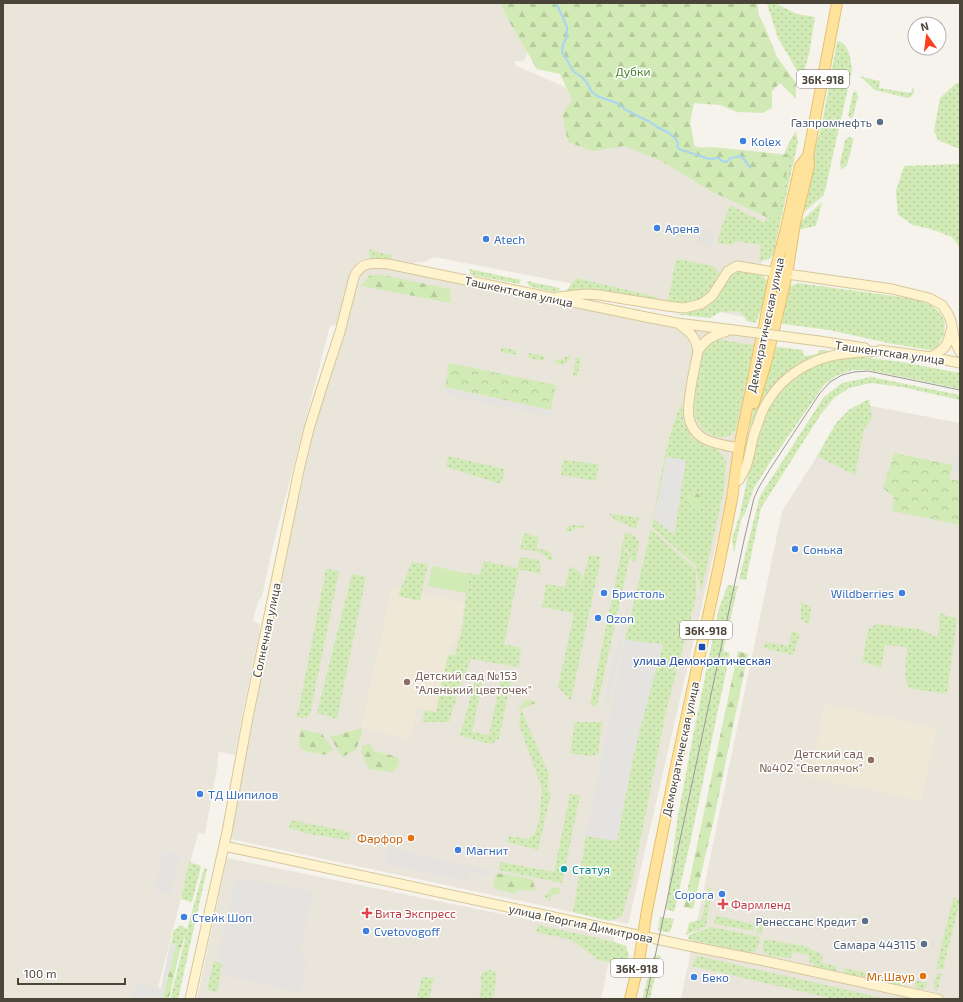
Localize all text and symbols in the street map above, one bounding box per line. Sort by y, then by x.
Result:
north arrow [907,16,947,56]
text: N [919,19,930,33]
park label: Дубки [616,64,650,79]
road number: 36К-918 [797,70,849,88]
place label: Газпромнефть [791,115,872,129]
marker: Газпромнефть [875,117,885,127]
place label: Kolex [751,134,782,148]
marker: Kolex [738,136,748,146]
place label: Арена [665,221,700,235]
marker: Арена [652,223,662,233]
place label: Atech [494,232,525,246]
marker: Atech [481,234,491,244]
street label: Демократическая улица [744,256,787,394]
street label: Ташкентская улица [463,273,575,310]
street label: Ташкентская улица [834,337,946,368]
place label: Сонька [803,542,843,556]
marker: Сонька [790,544,800,554]
street label: Солнечная улица [249,581,284,679]
place label: Бристоль [612,586,665,600]
place label: Wildberries [831,586,894,600]
marker: Бристоль [599,588,609,598]
marker: Wildberries [897,588,907,598]
place label: Ozon [606,611,634,625]
marker: Ozon [593,613,603,623]
road number: 36К-918 [680,621,732,639]
marker: улица Демократическая [697,642,707,652]
place label: улица Демократическая [633,653,771,668]
place label: Детский сад №153 "Аленький цветочек" [415,668,532,696]
marker: Детский сад №153 "Аленький цветочек" [402,677,412,687]
street label: Демократическая улица [659,680,702,818]
place label: Детский сад №402 "Светлячок" [759,746,863,774]
marker: Детский сад №402 "Светлячок" [866,755,876,765]
place label: ТД Шипилов [208,787,278,801]
marker: ТД Шипилов [195,789,205,799]
place label: Фарфор [357,831,403,845]
marker: Фарфор [406,833,416,843]
place label: Магнит [466,843,509,857]
marker: Магнит [453,845,463,855]
place label: Статуя [572,862,610,877]
marker: Статуя [559,864,569,874]
place label: Сорога [674,887,714,901]
marker: Сорога [717,889,727,899]
place label: Фармленд [731,897,791,911]
marker: Фармленд [718,899,728,909]
street label: улица Георгия Димитрова [507,901,654,946]
place label: Вита Экспресс [375,906,456,920]
marker: Вита Экспресс [362,908,372,918]
place label: Стейк Шоп [192,910,252,924]
marker: Стейк Шоп [179,912,189,922]
place label: Ренессанс Кредит [756,914,857,928]
marker: Ренессанс Кредит [860,916,870,926]
place label: Cvetovogoff [374,924,440,938]
marker: Cvetovogoff [361,926,371,936]
place label: Самара 443115 [833,937,916,951]
marker: Самара 443115 [919,939,929,949]
road number: 36К-918 [611,959,663,977]
scale bar [18,960,125,986]
text: 100 m [24,966,56,980]
place label: Mr.Шаур [866,969,915,984]
place label: Беко [702,970,729,984]
marker: Mr.Шаур [918,971,928,981]
marker: Беко [689,972,699,982]

